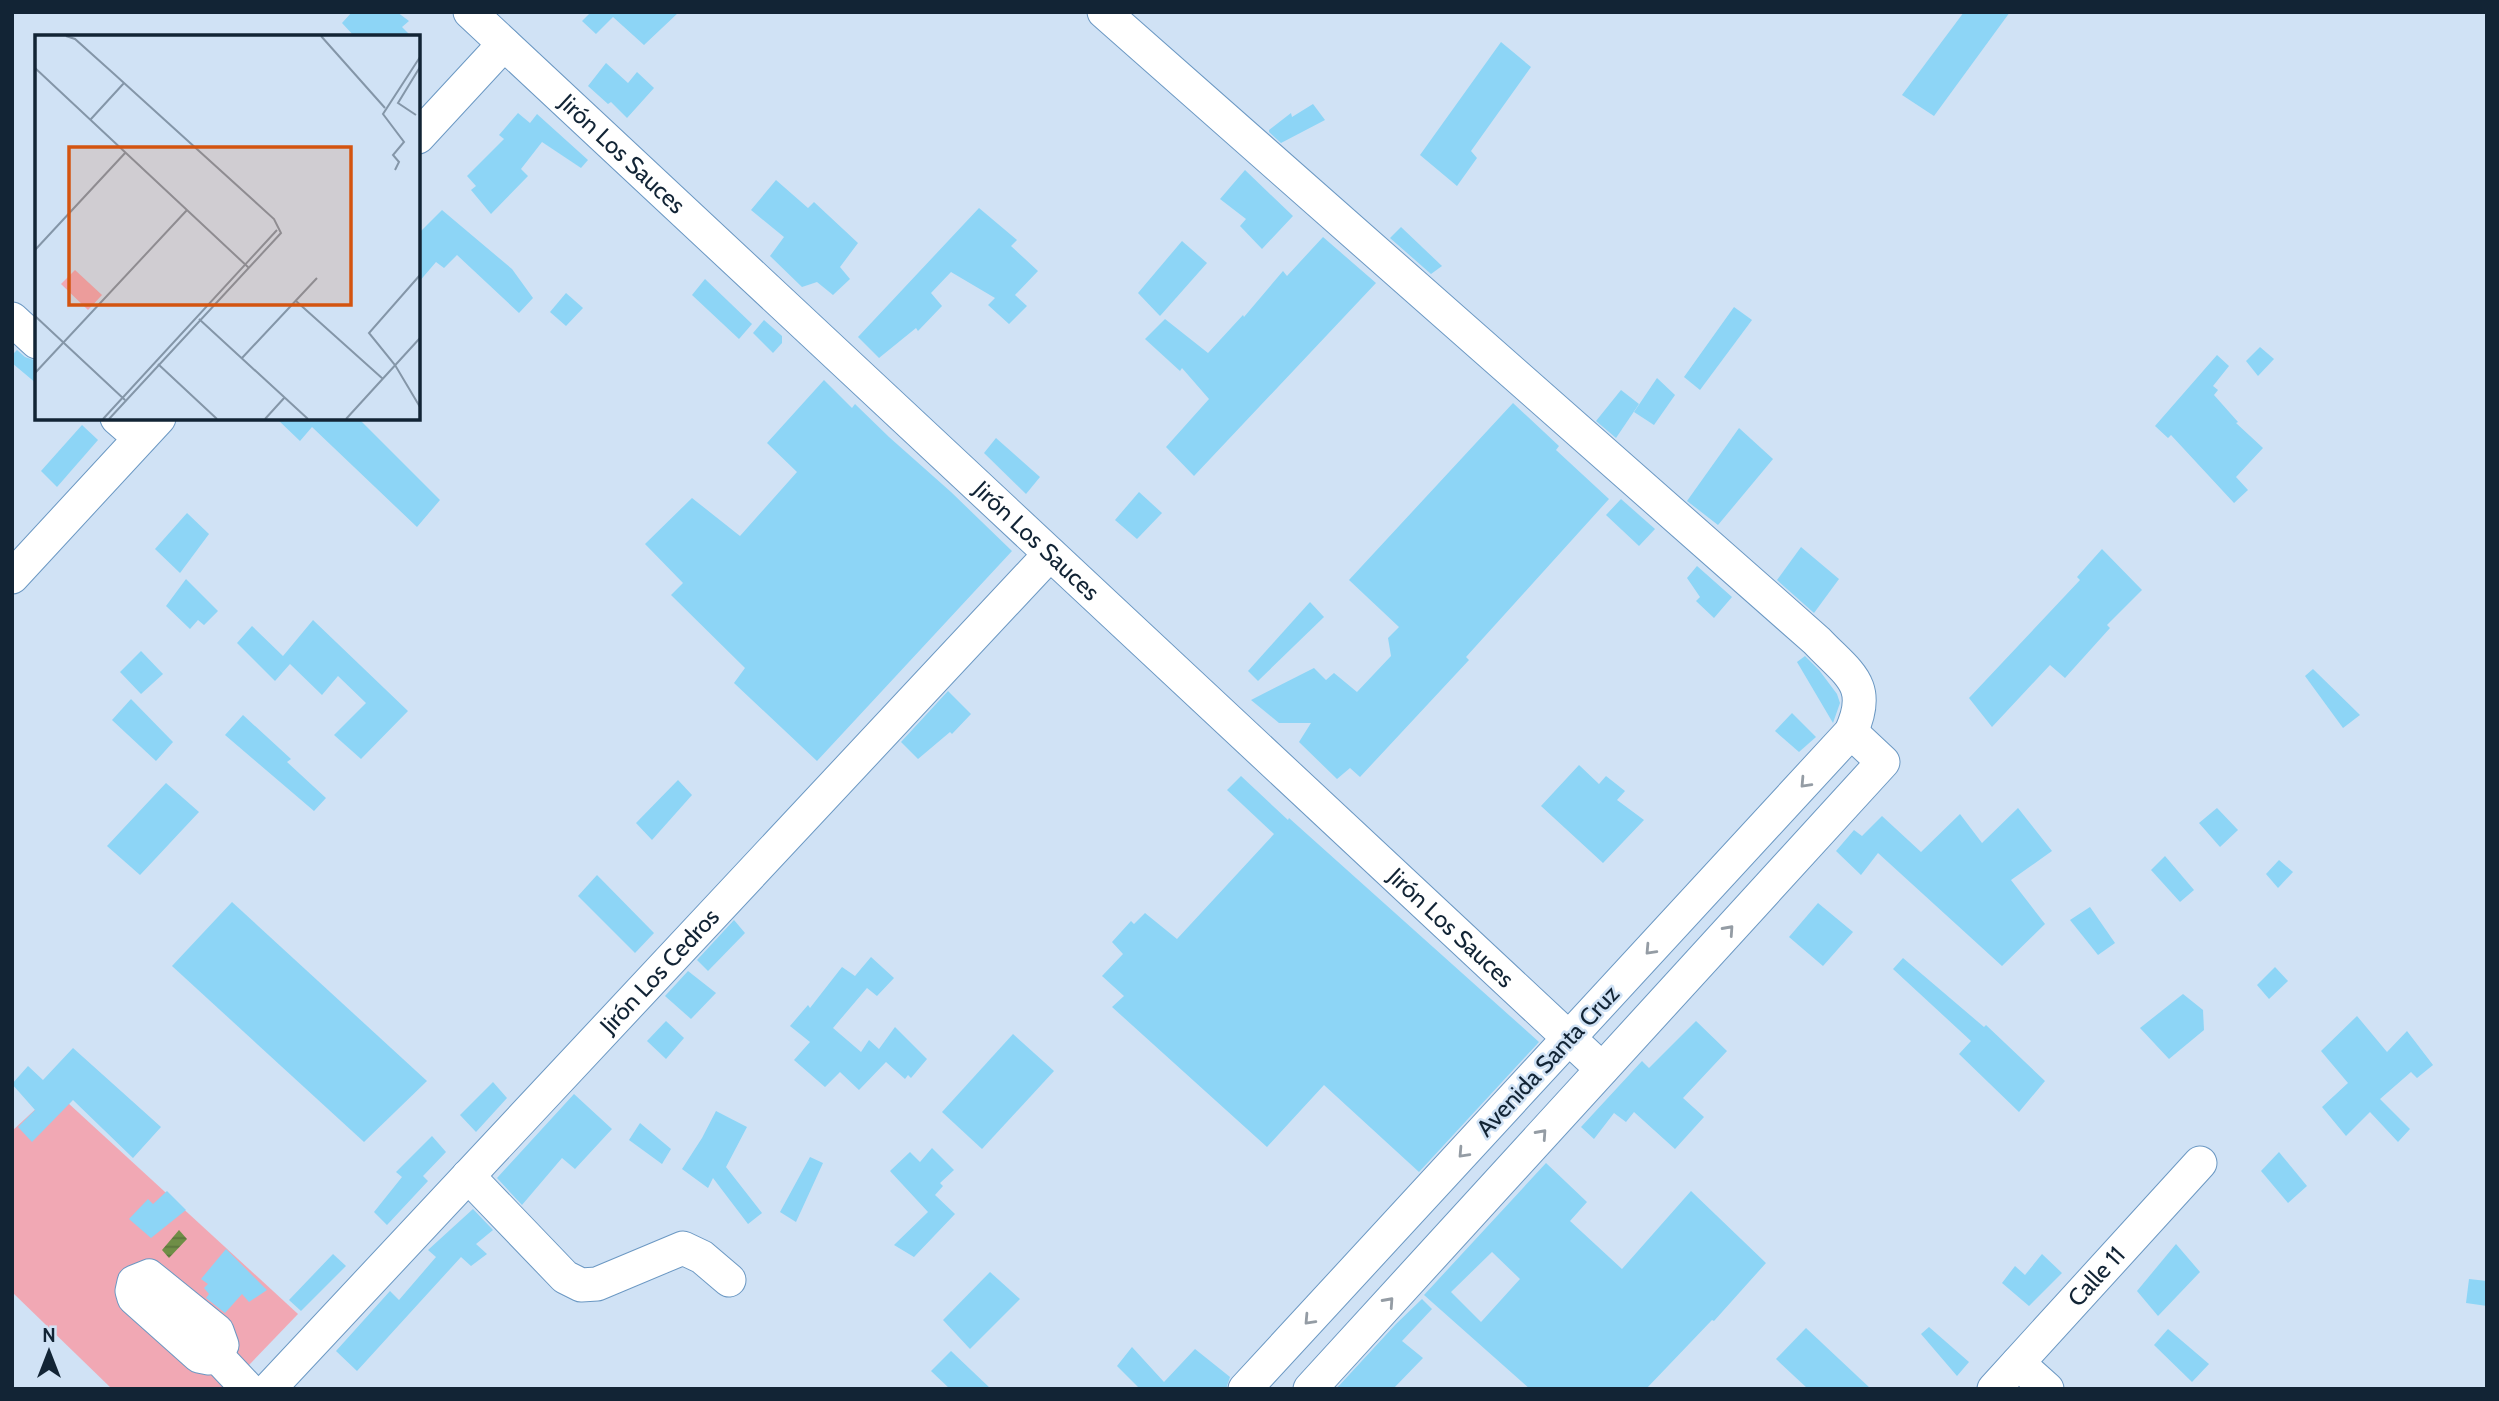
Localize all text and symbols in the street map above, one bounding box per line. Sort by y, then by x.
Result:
inset map [35,35,420,420]
street label: Jirón Los Sauces [553,87,691,219]
street label: Jirón Los Sauces [967,474,1106,606]
one-way arrow [1800,775,1813,788]
street label: Jirón Los Sauces [1381,861,1520,993]
street label: Jirón Los Cedros [593,902,725,1040]
one-way arrow [1721,925,1733,938]
one-way arrow [1646,942,1659,955]
street label: Avenida Santa Cruz [1470,979,1625,1142]
one-way arrow [1534,1129,1547,1142]
one-way arrow [1459,1145,1471,1158]
street label: Calle 11 [2061,1240,2131,1312]
one-way arrow [1381,1297,1393,1310]
one-way arrow [1304,1312,1317,1325]
north arrow [14,1317,84,1387]
text: N [42,1324,56,1347]

